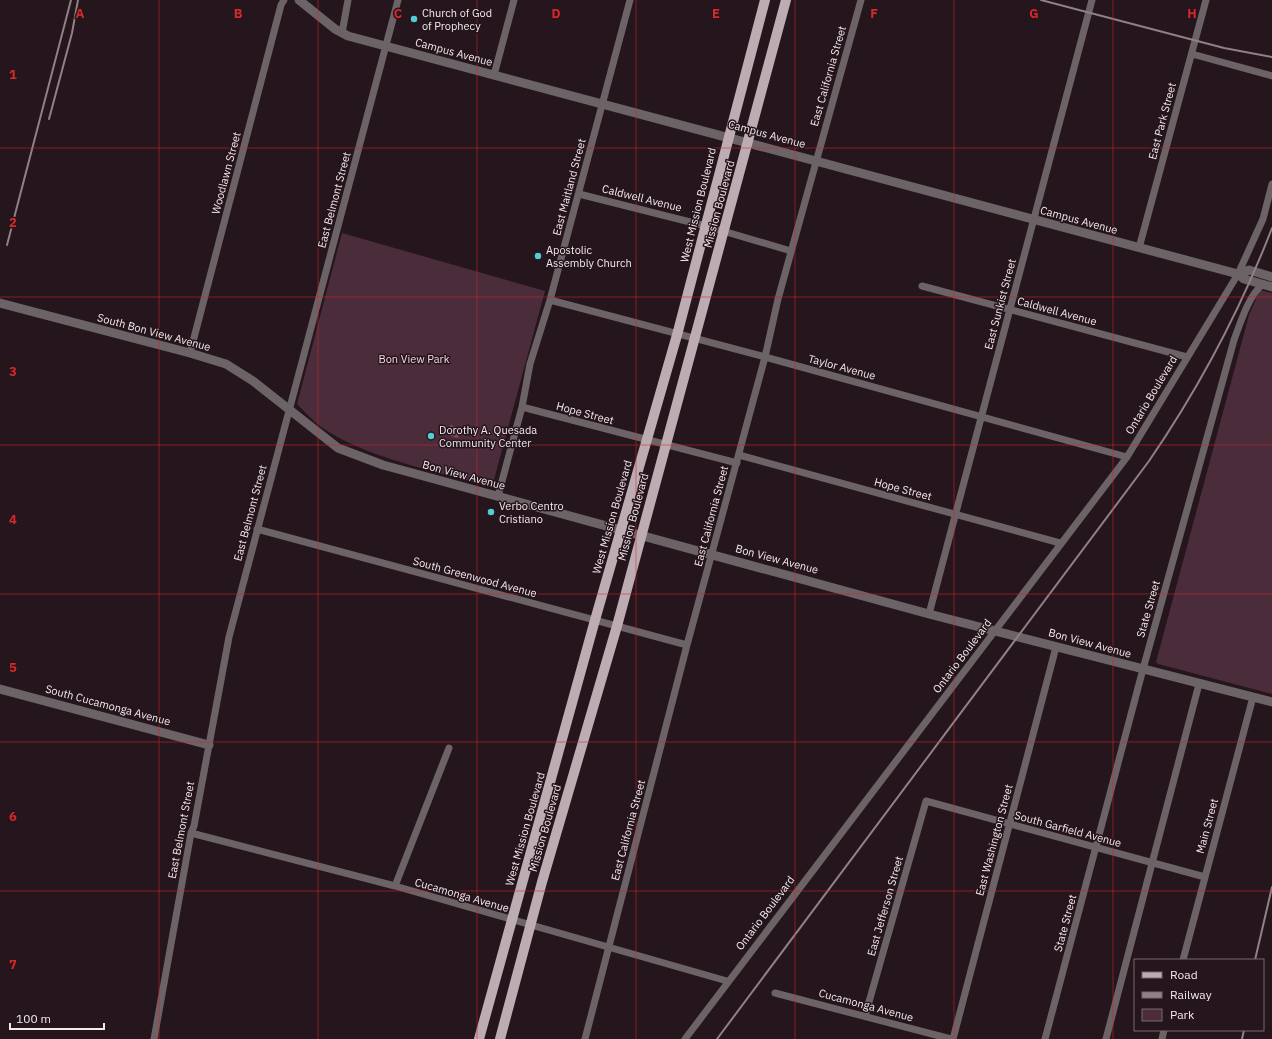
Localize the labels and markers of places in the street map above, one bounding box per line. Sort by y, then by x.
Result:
place label: Church of God of Prophecy [422,6,492,33]
marker: Church of God of Prophecy [409,14,419,24]
place label: Apostolic Assembly Church [546,243,632,270]
marker: Apostolic Assembly Church [533,251,543,261]
place label: Dorothy A. Quesada Community Center [439,423,537,450]
marker: Dorothy A. Quesada Community Center [426,431,436,441]
place label: Verbo Centro Cristiano [499,499,564,526]
marker: Verbo Centro Cristiano [486,507,496,517]

